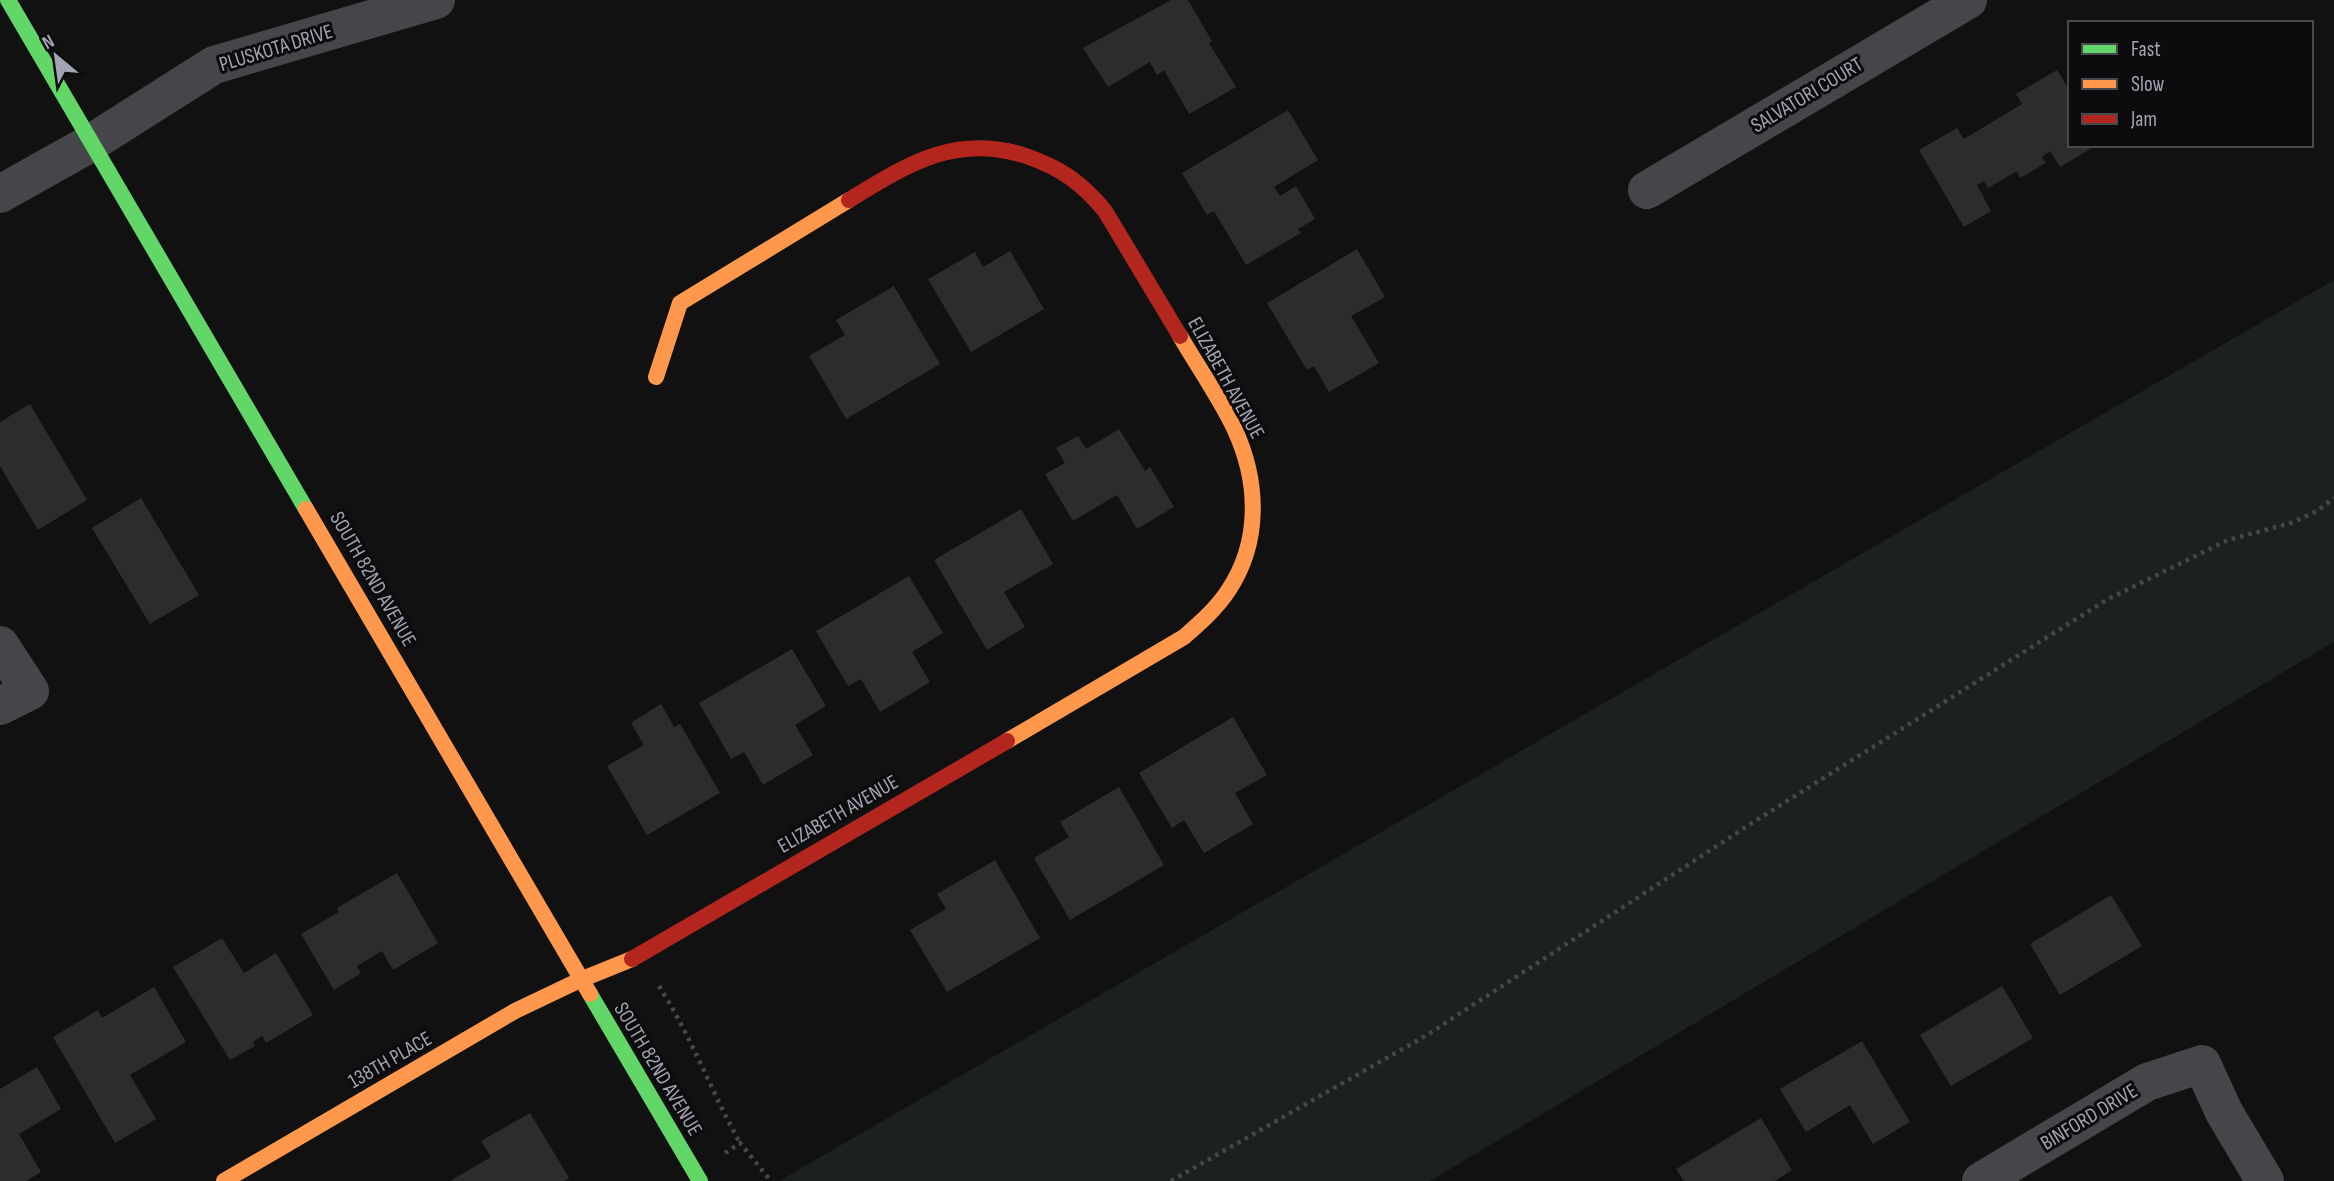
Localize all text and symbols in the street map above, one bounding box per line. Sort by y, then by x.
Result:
street label: PLUSKOTA DRIVE [216,19,336,77]
north arrow [21,21,91,91]
legend [2068,21,2313,147]
text: N [38,30,59,55]
text: Fast [2131,37,2161,62]
street label: SALVATORI COURT [1746,52,1868,138]
text: Slow [2131,72,2165,97]
text: Jam [2130,107,2157,132]
street label: ELIZABETH AVENUE [1182,313,1270,443]
street label: SOUTH 82ND AVENUE [324,507,422,651]
street label: ELIZABETH AVENUE [773,769,903,859]
street label: SOUTH 82ND AVENUE [608,998,708,1140]
street label: 138TH PLACE [344,1026,436,1094]
street label: BINFORD DRIVE [2036,1078,2142,1156]

